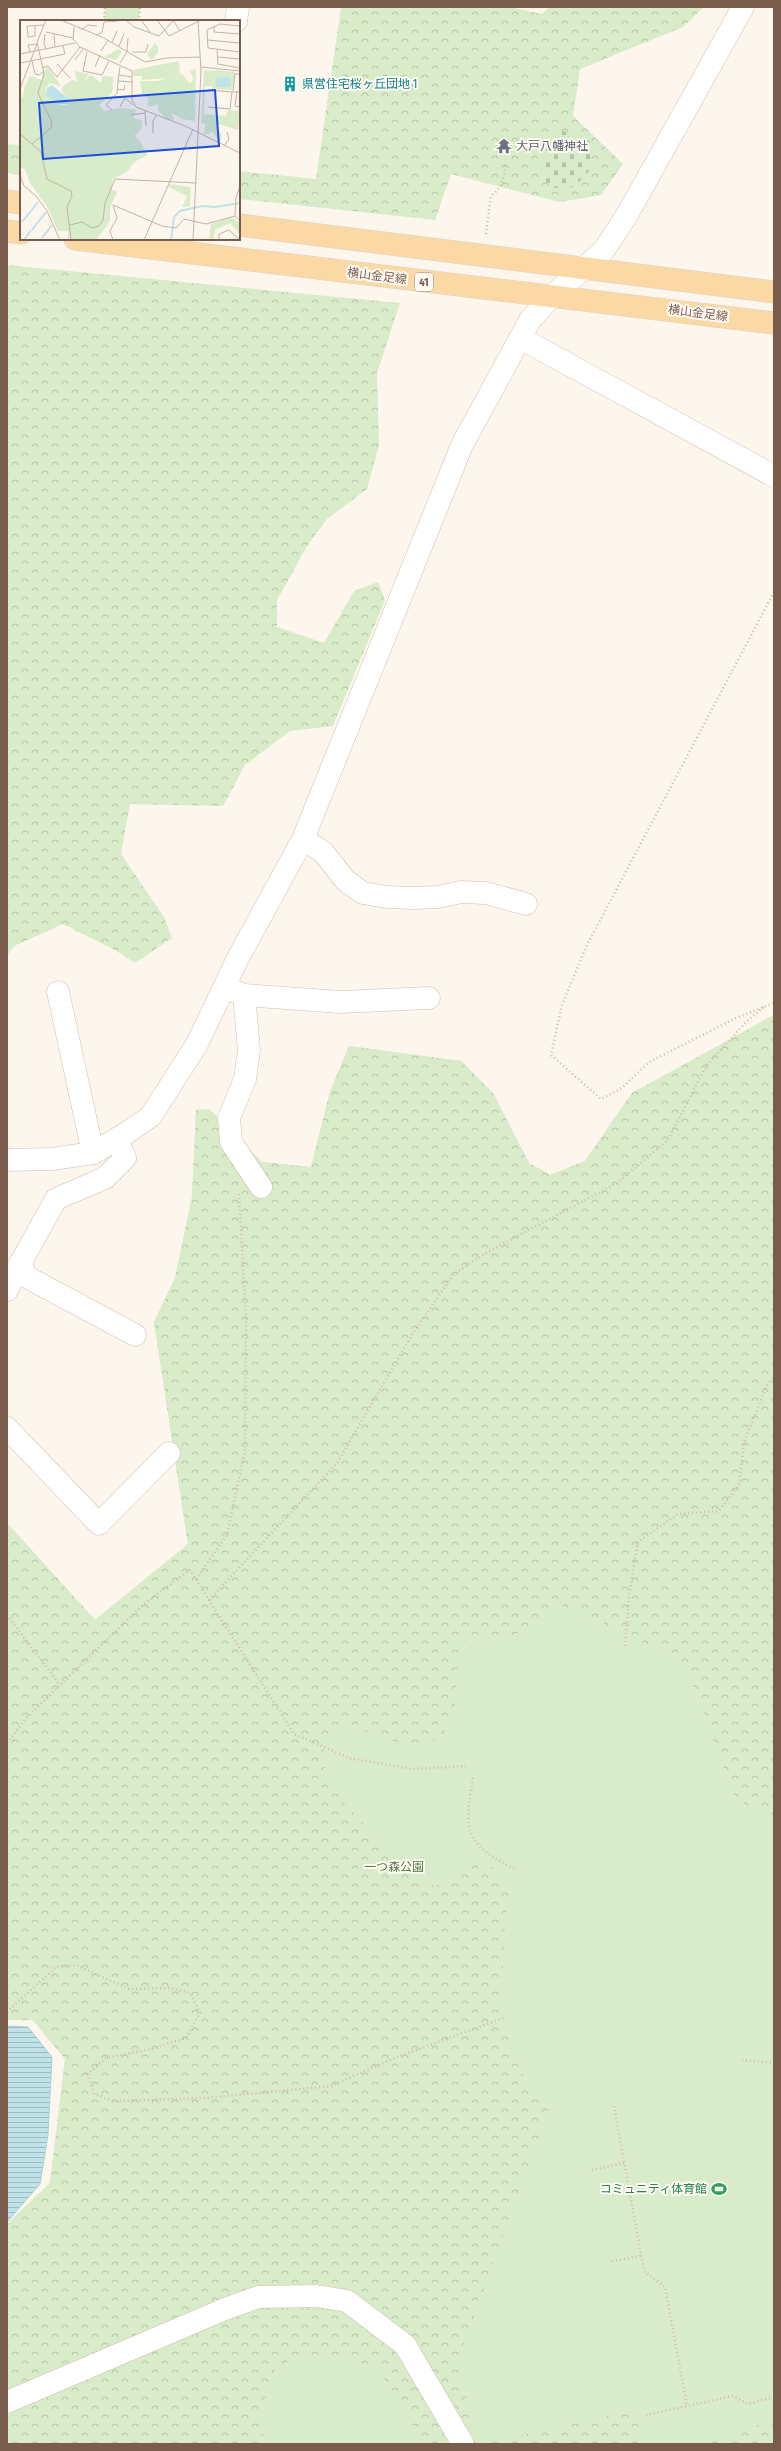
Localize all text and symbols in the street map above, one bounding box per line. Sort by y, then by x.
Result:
inset map [20,20,240,240]
building icon: 県営住宅桜ヶ丘団地 1 [281,75,299,93]
place label: 県営住宅桜ヶ丘団地 1 [302,77,418,91]
temple icon: 大戸八幡神社 [495,137,513,155]
place label: 大戸八幡神社 [516,139,588,153]
street label: 横山金足線 [346,265,408,287]
road number: 41 [415,273,433,291]
street label: 横山金足線 [667,302,729,324]
park label: 一つ森公園 [364,1860,424,1874]
sports icon: コミュニティ体育館 [710,2180,728,2198]
place label: コミュニティ体育館 [600,2182,707,2196]

